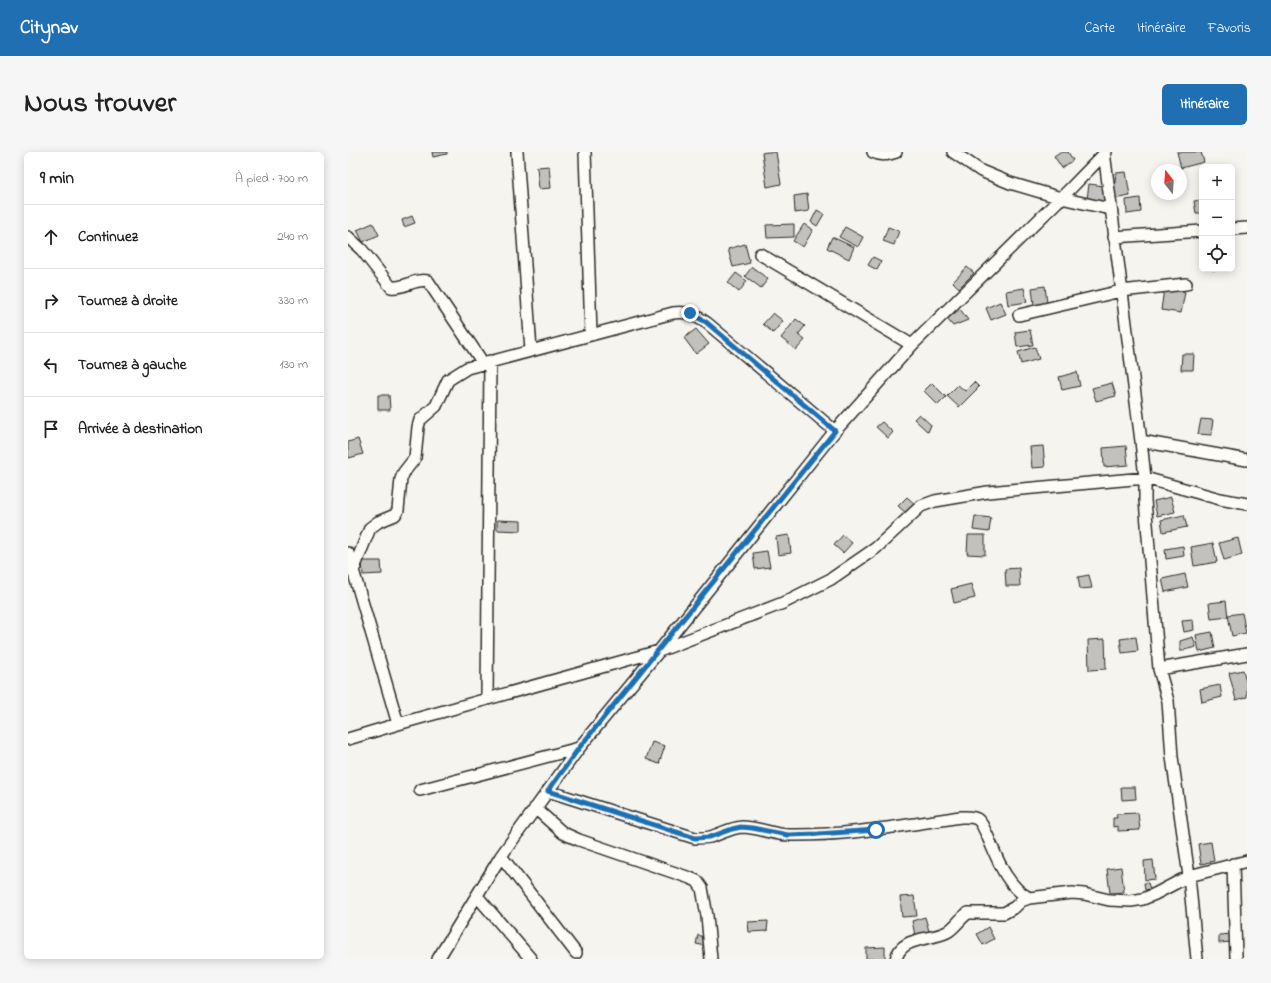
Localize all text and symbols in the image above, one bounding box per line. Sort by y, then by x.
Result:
text: Citynav [20,15,78,42]
text: Carte [1084,18,1115,39]
text: Itinéraire [1137,18,1186,39]
text: Favoris [1208,18,1251,39]
text: Nous trouver [24,84,176,125]
button: Itinéraire [1162,84,1247,125]
north arrow [1151,164,1187,200]
map controls [1199,164,1235,272]
button: + [1199,164,1235,200]
text: 9 min [40,166,74,191]
text: À pied · 700 m [235,169,308,188]
button: − [1199,200,1235,236]
icon: ahead [40,226,62,248]
text: Continuez [78,226,138,248]
text: 240 m [277,227,308,246]
button: locate [1199,236,1235,272]
icon: right [40,290,62,312]
text: Tournez à droite [78,290,178,312]
text: 330 m [278,291,308,310]
route end [681,304,699,322]
icon: left [40,354,62,376]
text: Tournez à gauche [78,354,186,376]
text: 130 m [280,355,308,374]
icon: arrive [40,418,62,440]
text: Arrivée à destination [78,418,203,440]
route start [867,821,885,839]

